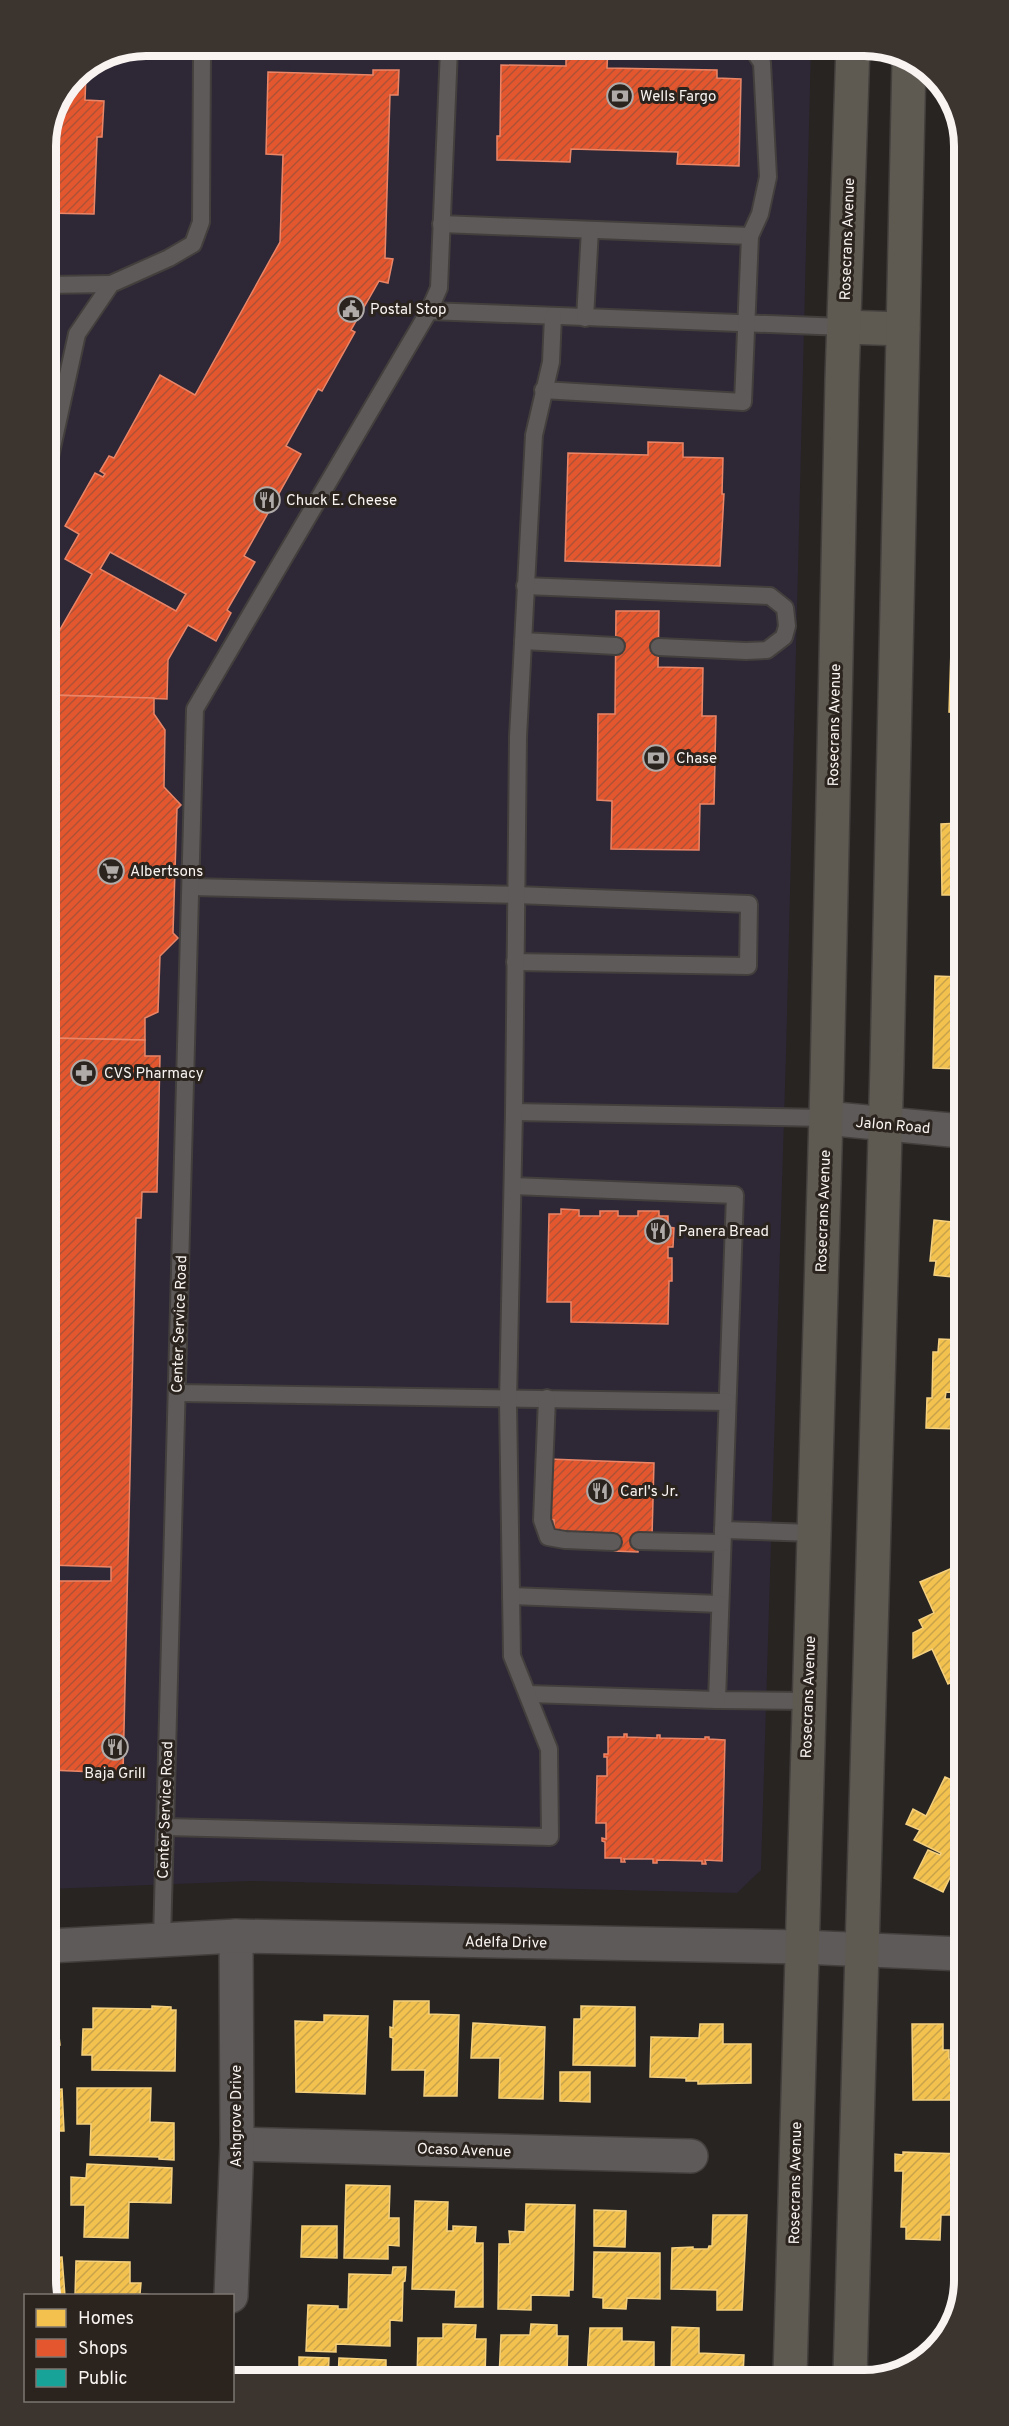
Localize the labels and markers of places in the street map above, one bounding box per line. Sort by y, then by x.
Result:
bank icon: Wells Fargo [605,81,635,111]
place label: Wells Fargo [640,88,716,107]
public building icon: Postal Stop [336,294,366,324]
place label: Postal Stop [370,301,447,320]
restaurant icon: Chuck E. Cheese [252,485,282,515]
place label: Chuck E. Cheese [286,492,397,511]
bank icon: Chase [641,743,671,773]
place label: Chase [676,750,717,769]
supermarket icon: Albertsons [96,856,126,886]
place label: Albertsons [130,863,203,882]
pharmacy icon: CVS Pharmacy [69,1058,99,1088]
place label: CVS Pharmacy [104,1065,204,1084]
restaurant icon: Panera Bread [643,1216,673,1246]
place label: Panera Bread [678,1223,769,1242]
restaurant icon: Carl's Jr. [585,1476,615,1506]
place label: Carl's Jr. [620,1483,678,1502]
restaurant icon: Baja Grill [100,1732,130,1762]
place label: Baja Grill [84,1765,146,1784]

